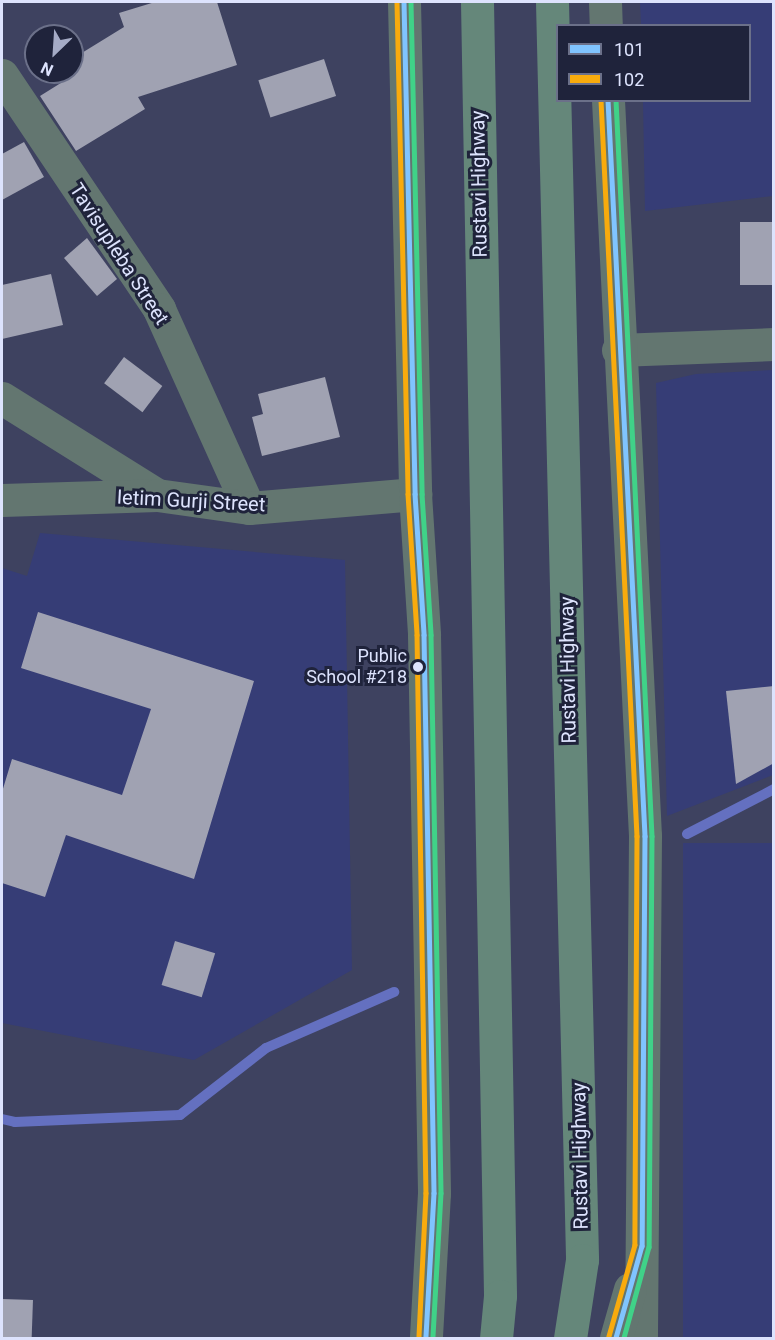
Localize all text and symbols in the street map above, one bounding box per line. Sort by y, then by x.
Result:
north arrow [24,24,84,84]
legend [556,24,751,102]
text: 101 [614,39,644,60]
text: N [38,58,56,80]
text: 102 [614,69,644,90]
street label: Rustavi Highway [466,110,492,258]
street label: Tavisupleba Street [64,179,174,329]
street label: Ietim Gurji Street [116,485,266,517]
street label: Rustavi Highway [555,596,581,744]
place label: Public School #218 [306,646,407,688]
marker: Public School #218 [412,661,424,673]
street label: Rustavi Highway [567,1082,593,1230]

